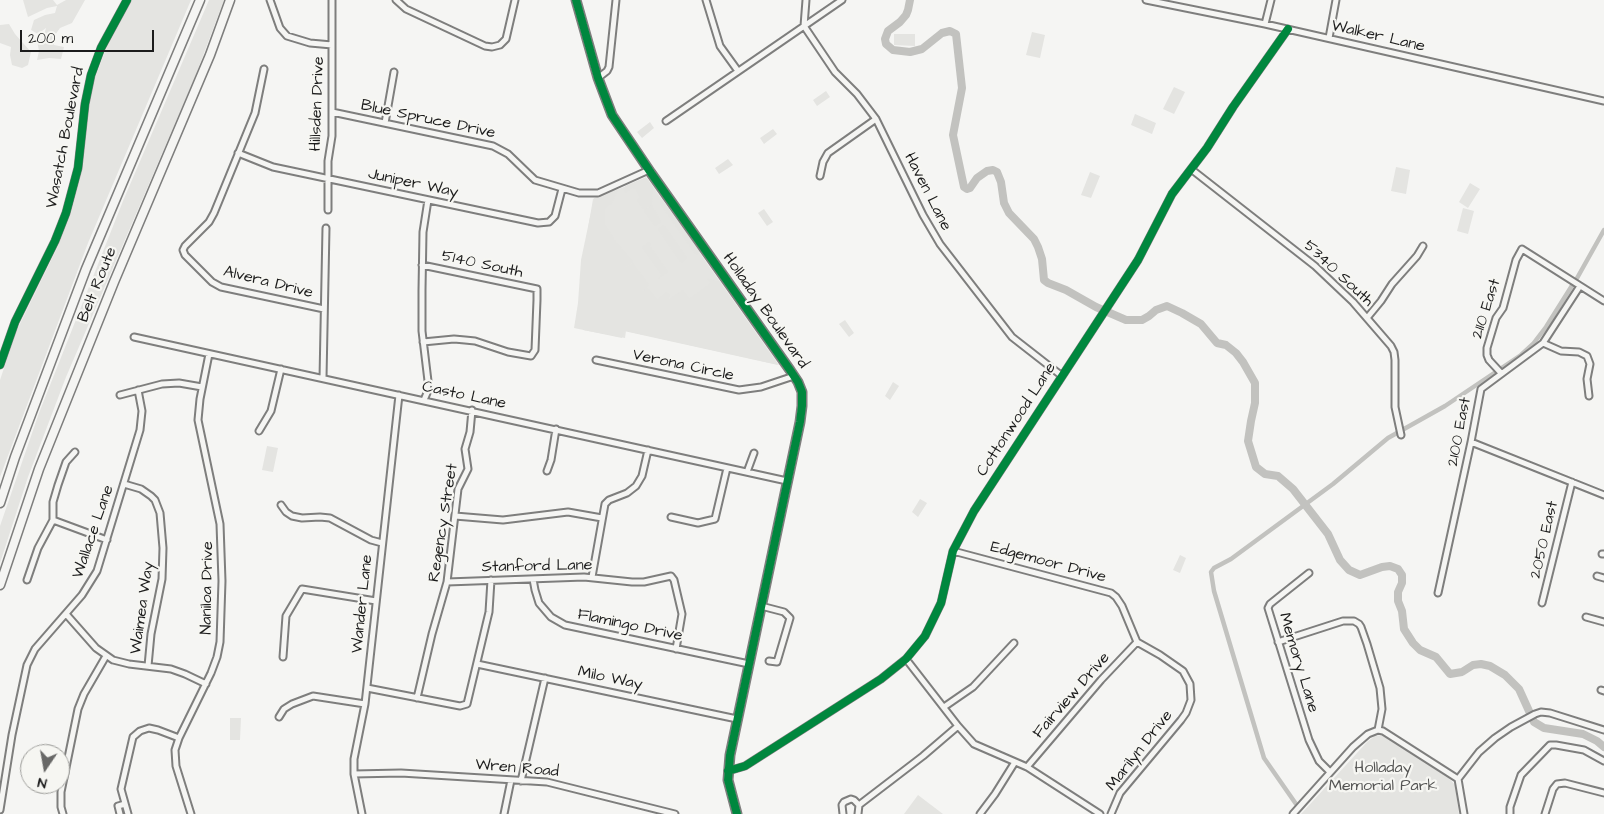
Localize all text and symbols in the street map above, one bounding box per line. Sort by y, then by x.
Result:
street label: Walker Lane [1329,17,1427,57]
scale bar [22,20,156,52]
text: 200 m [28,28,73,49]
street label: Hillsden Drive [307,56,329,152]
street label: Wasatch Boulevard [43,66,89,210]
street label: Blue Spruce Drive [359,96,497,144]
street label: Haven Lane [899,150,955,234]
street label: Juniper Way [366,165,460,203]
street label: 5340 South [1299,237,1377,311]
street label: Belt Route [74,245,122,325]
street label: 5140 South [440,247,524,283]
street label: Holladay Boulevard [718,250,812,372]
street label: Alvera Drive [221,263,315,303]
street label: 2110 East [1468,277,1506,341]
street label: Verona Circle [631,346,735,386]
street label: Cottonwood Lane [973,360,1061,480]
street label: Casto Lane [420,378,508,414]
street label: 2100 East [1444,396,1476,468]
street label: Regency Street [425,462,463,584]
street label: Wallace Lane [69,483,119,581]
street label: 2050 East [1527,499,1563,581]
street label: Edgemoor Drive [988,538,1108,588]
street label: Naniloa Drive [198,541,218,635]
street label: Wander Lane [348,554,378,654]
street label: Stanford Lane [481,556,593,578]
street label: Waimea Way [127,561,159,655]
street label: Flamingo Drive [576,606,684,646]
street label: Memory Lane [1274,611,1322,715]
street label: Fairview Drive [1029,649,1115,743]
street label: Milo Way [576,663,644,695]
street label: Marilyn Drive [1103,707,1177,795]
north arrow [20,744,70,794]
street label: Wren Road [474,756,560,782]
park label: Holladay Memorial Park [1329,759,1437,797]
text: N [36,772,48,793]

